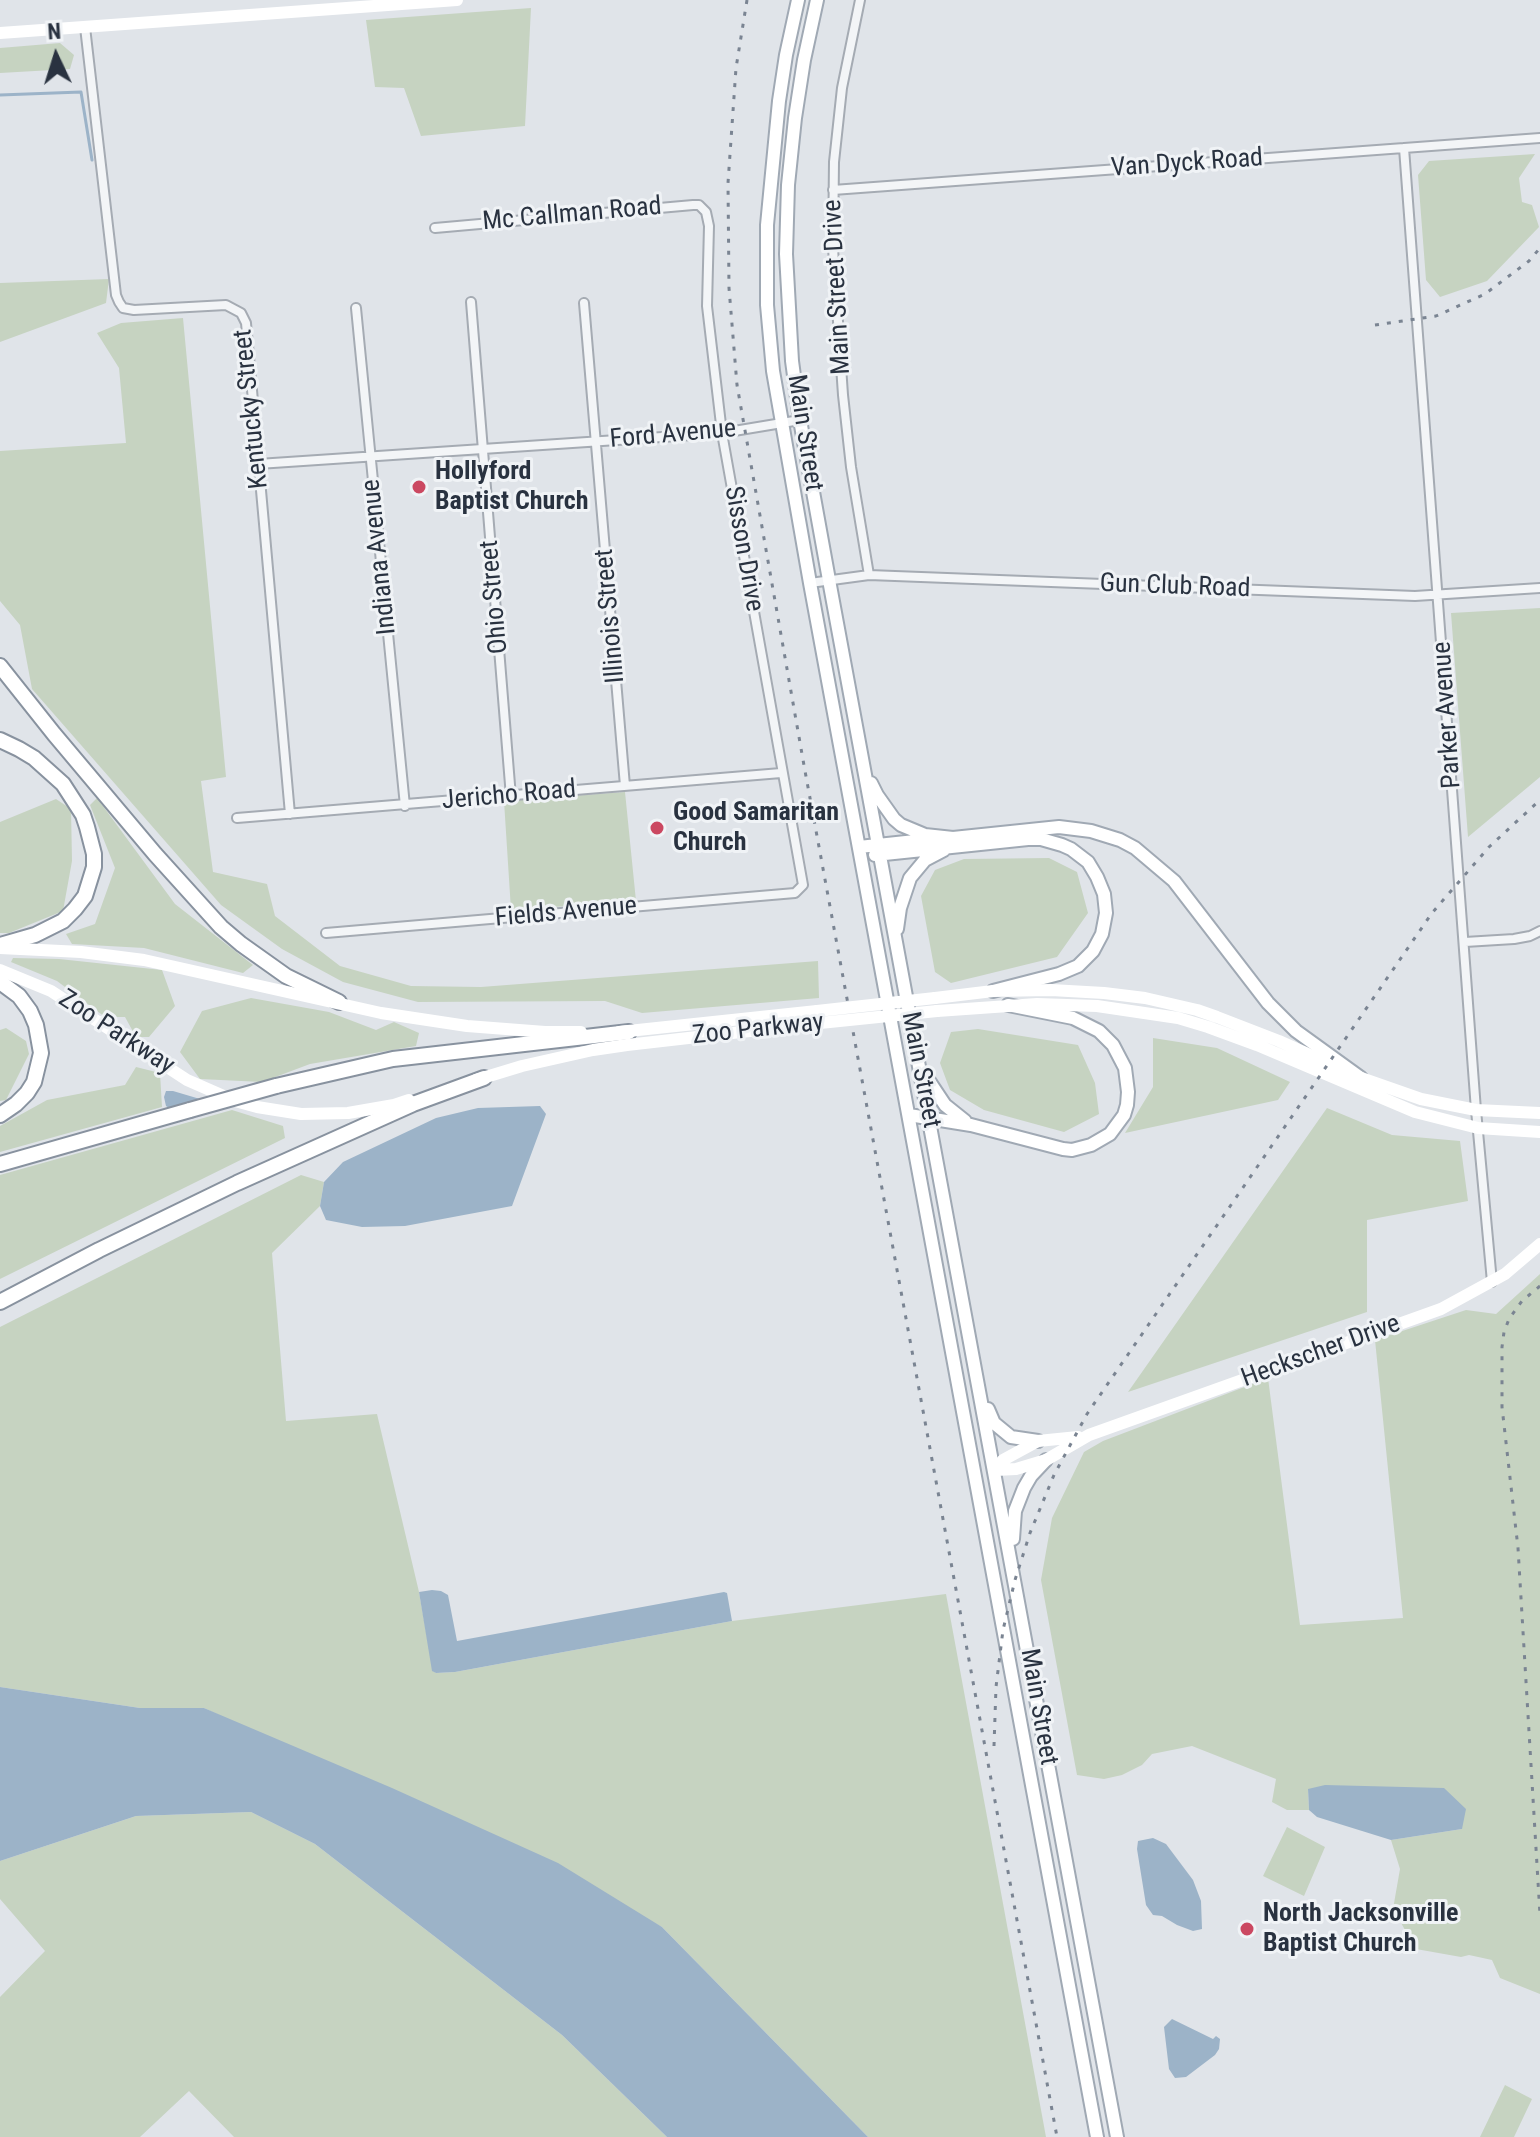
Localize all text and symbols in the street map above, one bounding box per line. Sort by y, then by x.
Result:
north arrow [16,16,96,96]
text: N [47,19,62,45]
street label: Van Dyck Road [1110,143,1264,185]
street label: Mc Callman Road [481,192,663,238]
street label: Main Street Drive [818,199,858,375]
street label: Kentucky Street [228,328,276,490]
street label: Main Street [779,373,829,493]
street label: Ford Avenue [609,414,737,456]
place label: Hollyford Baptist Church [435,456,589,518]
street label: Indiana Avenue [356,478,404,636]
marker: Hollyford Baptist Church [410,478,428,496]
street label: Sisson Drive [717,484,769,614]
street label: Ohio Street [474,539,516,655]
street label: Illinois Street [590,548,632,684]
street label: Gun Club Road [1099,569,1251,605]
street label: Parker Avenue [1427,641,1469,789]
street label: Jericho Road [441,775,577,817]
place label: Good Samaritan Church [673,797,839,858]
marker: Good Samaritan Church [648,819,666,837]
street label: Fields Avenue [494,891,638,935]
street label: Zoo Parkway [52,984,180,1082]
street label: Zoo Parkway [691,1008,825,1052]
street label: Main Street [893,1009,947,1131]
street label: Heckscher Drive [1237,1309,1405,1395]
street label: Main Street [1012,1646,1064,1768]
place label: North Jacksonville Baptist Church [1263,1898,1459,1960]
marker: North Jacksonville Baptist Church [1238,1920,1256,1938]

